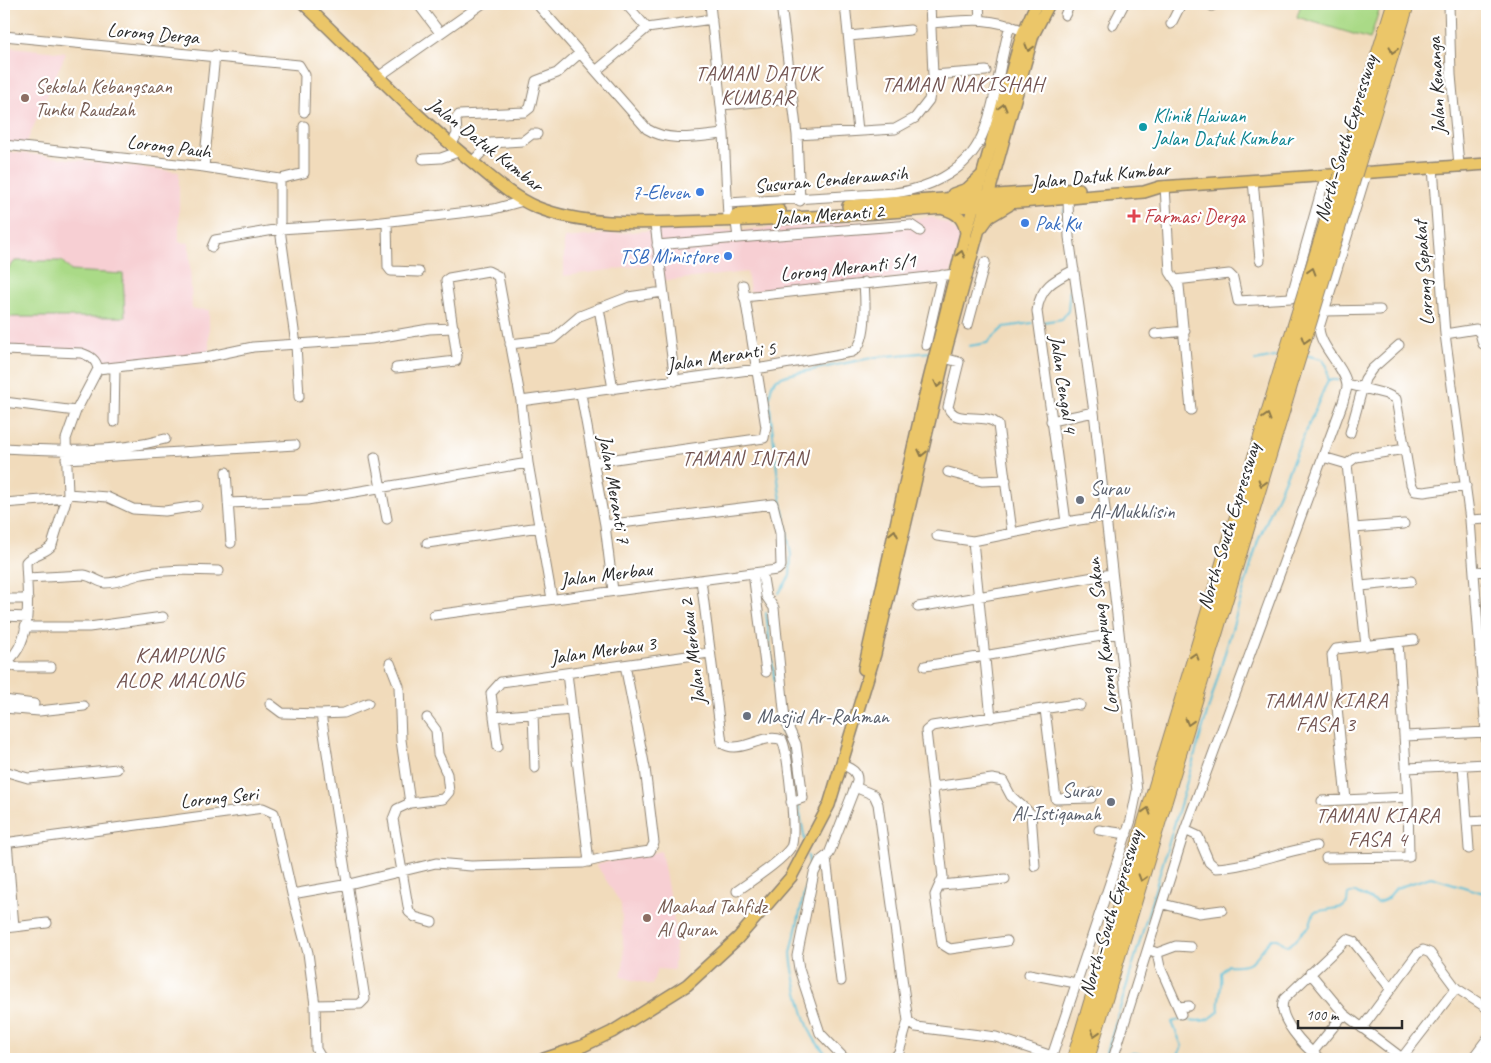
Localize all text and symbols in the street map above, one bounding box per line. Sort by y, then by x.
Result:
street label: Lorong Derga [106,17,201,50]
street label: Jalan Kenanga [1421,35,1452,136]
one-way arrow [1024,44,1034,52]
one-way arrow [1389,46,1399,54]
street label: North–South Expressway [1308,50,1383,224]
district label: TAMAN DATUK KUMBAR [695,60,824,110]
district label: TAMAN NAKISHAH [882,71,1047,97]
place label: Sekolah Kebangsaan Tunku Raudzah [35,74,173,122]
street label: Jalan Datuk Kumbar [422,91,550,198]
marker: Sekolah Kebangsaan Tunku Raudzah [19,92,31,104]
place label: Klinik Haiwan Jalan Datuk Kumbar [1152,103,1294,151]
one-way arrow [997,104,1007,112]
marker: Klinik Haiwan Jalan Datuk Kumbar [1137,121,1149,133]
street label: Lorong Pauh [126,129,214,164]
street label: Jalan Datuk Kumbar [1028,156,1173,195]
street label: Susuran Cenderawasih [753,160,910,199]
place label: 7-Eleven [632,180,691,205]
marker: 7-Eleven [694,186,706,198]
street label: Jalan Meranti 2 [772,198,887,231]
place label: Farmasi Derga [1144,204,1247,229]
marker: Farmasi Derga [1128,210,1140,222]
place label: Pak Ku [1035,211,1082,236]
street label: Lorong Sepakat [1407,216,1440,326]
marker: Pak Ku [1019,217,1031,229]
place label: TSB Ministore [620,244,719,269]
street label: Lorong Meranti 5/1 [779,248,918,287]
marker: TSB Ministore [722,250,734,262]
one-way arrow [955,250,966,259]
one-way arrow [1307,267,1317,275]
street label: Jalan Cengal 4 [1044,333,1083,436]
street label: Jalan Meranti 5 [664,335,778,378]
one-way arrow [1300,335,1310,343]
one-way arrow [933,380,944,389]
one-way arrow [1262,413,1272,421]
street label: Jalan Meranti 7 [592,432,637,546]
street label: North–South Expressway [1191,438,1266,612]
district label: TAMAN INTAN [682,445,811,471]
one-way arrow [917,448,928,457]
place label: Surau Al-Mukhlisin [1090,476,1176,524]
one-way arrow [1257,479,1267,487]
marker: Surau Al-Mukhlisin [1074,494,1086,506]
one-way arrow [888,529,899,537]
street label: Lorong Kampung Sakan [1080,555,1124,716]
street label: Jalan Merbau [558,556,655,593]
street label: Jalan Merbau 2 [673,596,712,707]
street label: Jalan Merbau 3 [548,630,660,670]
district label: KAMPUNG ALOR MALONG [116,641,246,694]
one-way arrow [1189,652,1199,660]
district label: TAMAN KIARA FASA 3 [1264,687,1389,737]
place label: Masjid Ar-Rahman [757,704,890,729]
marker: Masjid Ar-Rahman [741,710,753,722]
one-way arrow [1184,718,1194,726]
place label: Surau Al-Istiqamah [1012,778,1103,826]
street label: Lorong Seri [179,781,261,814]
marker: Surau Al-Istiqamah [1105,796,1117,808]
district label: TAMAN KIARA FASA 4 [1316,802,1441,852]
one-way arrow [1142,808,1152,816]
street label: North–South Expressway [1073,825,1148,999]
one-way arrow [1137,873,1147,882]
place label: Maahad Tahfidz Al Quran [657,894,769,942]
marker: Maahad Tahfidz Al Quran [641,912,653,924]
scale bar [1298,998,1402,1030]
text: 100 m [1306,1006,1340,1025]
one-way arrow [1090,1029,1100,1037]

